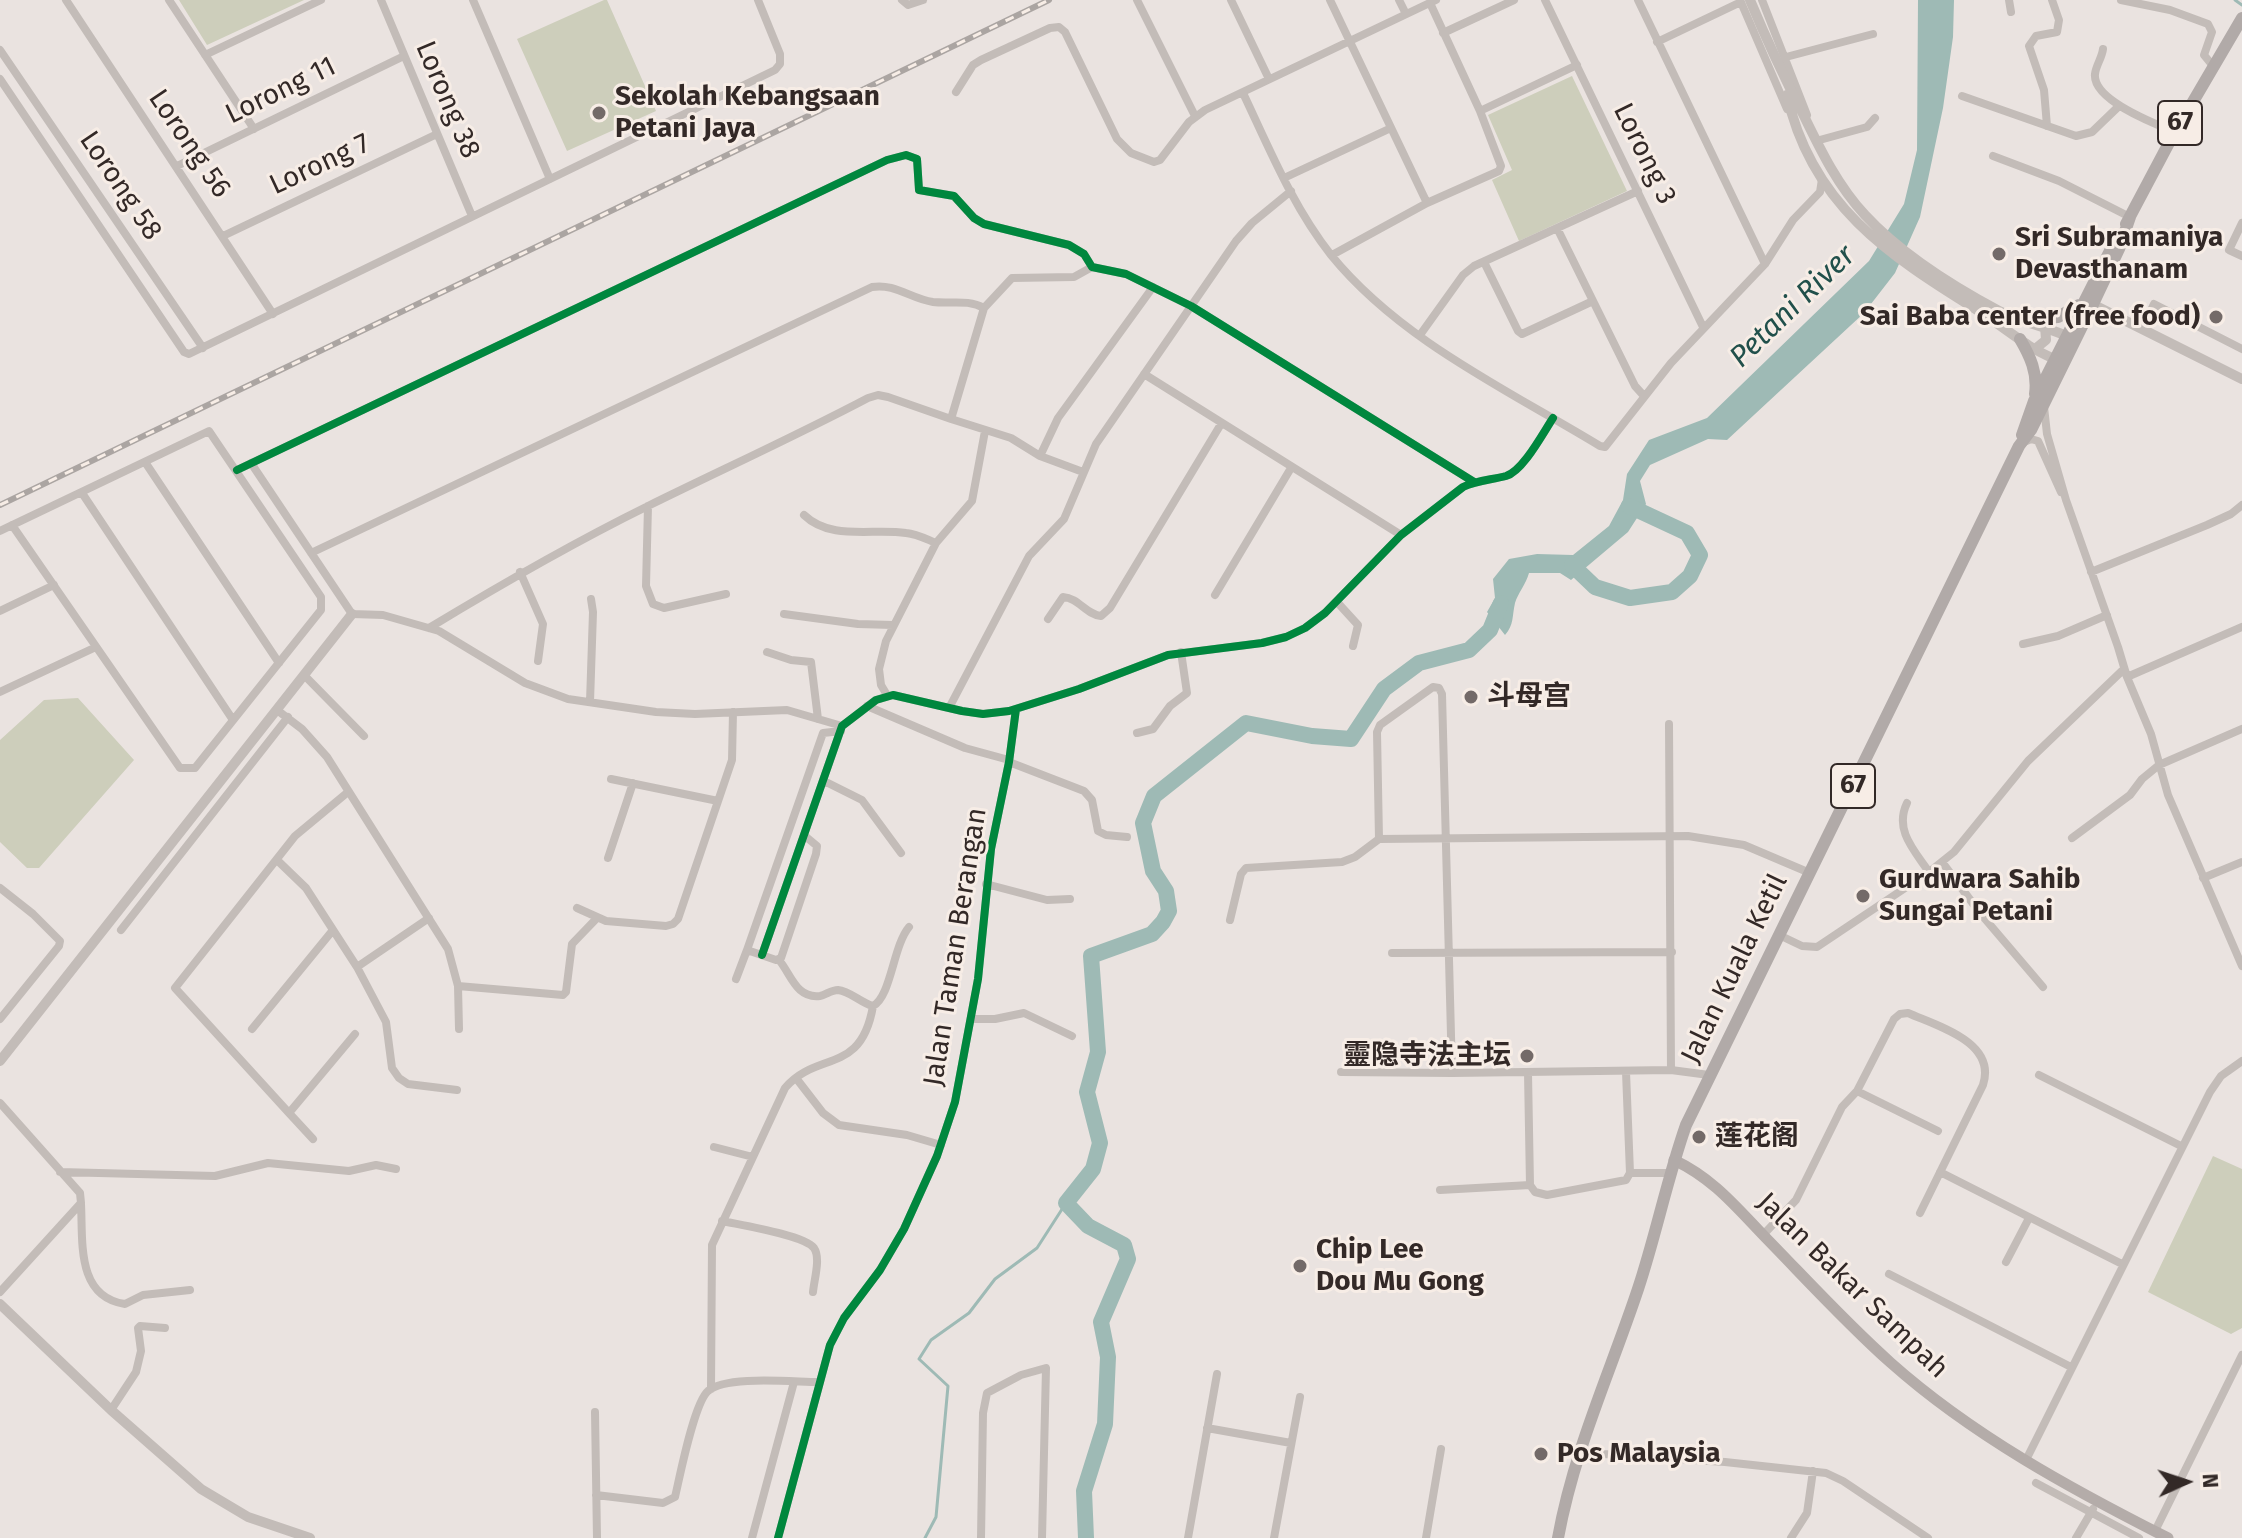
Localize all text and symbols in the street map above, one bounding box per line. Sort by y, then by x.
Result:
street label: Lorong 38 [407,37,487,163]
street label: Lorong 11 [221,50,341,132]
place label: Sekolah Kebangsaan Petani Jaya [615,80,880,146]
street label: Lorong 56 [141,84,237,204]
street label: Lorong 3 [1605,98,1683,210]
road number: 67 [2158,101,2202,145]
marker: Sekolah Kebangsaan Petani Jaya [590,104,608,122]
street label: Lorong 58 [71,125,169,247]
street label: Lorong 7 [265,127,375,203]
place label: Sri Subramaniya Devasthanam [2015,221,2223,287]
water label: Petani River [1723,238,1863,376]
marker: Sri Subramaniya Devasthanam [1990,245,2008,263]
place label: Sai Baba center (free food) [1860,300,2200,334]
marker: Sai Baba center (free food) [2207,308,2225,326]
place label: 斗母宫 [1487,680,1571,714]
marker: 斗母宫 [1462,688,1480,706]
road number: 67 [1831,764,1875,808]
street label: Jalan Taman Berangan [917,805,995,1089]
place label: Gurdwara Sahib Sungai Petani [1879,863,2081,929]
street label: Jalan Kuala Ketil [1675,869,1795,1069]
marker: Gurdwara Sahib Sungai Petani [1854,887,1872,905]
place label: 靈隐寺法主坛 [1343,1039,1511,1073]
marker: 靈隐寺法主坛 [1518,1047,1536,1065]
place label: 莲花阁 [1715,1120,1799,1154]
marker: 莲花阁 [1690,1128,1708,1146]
street label: Jalan Bakar Sampah [1749,1186,1955,1386]
place label: Chip Lee Dou Mu Gong [1316,1233,1484,1299]
marker: Chip Lee Dou Mu Gong [1291,1257,1309,1275]
place label: Pos Malaysia [1557,1437,1721,1471]
north arrow [2146,1442,2226,1522]
marker: Pos Malaysia [1532,1445,1550,1463]
text: N [2197,1473,2224,1489]

